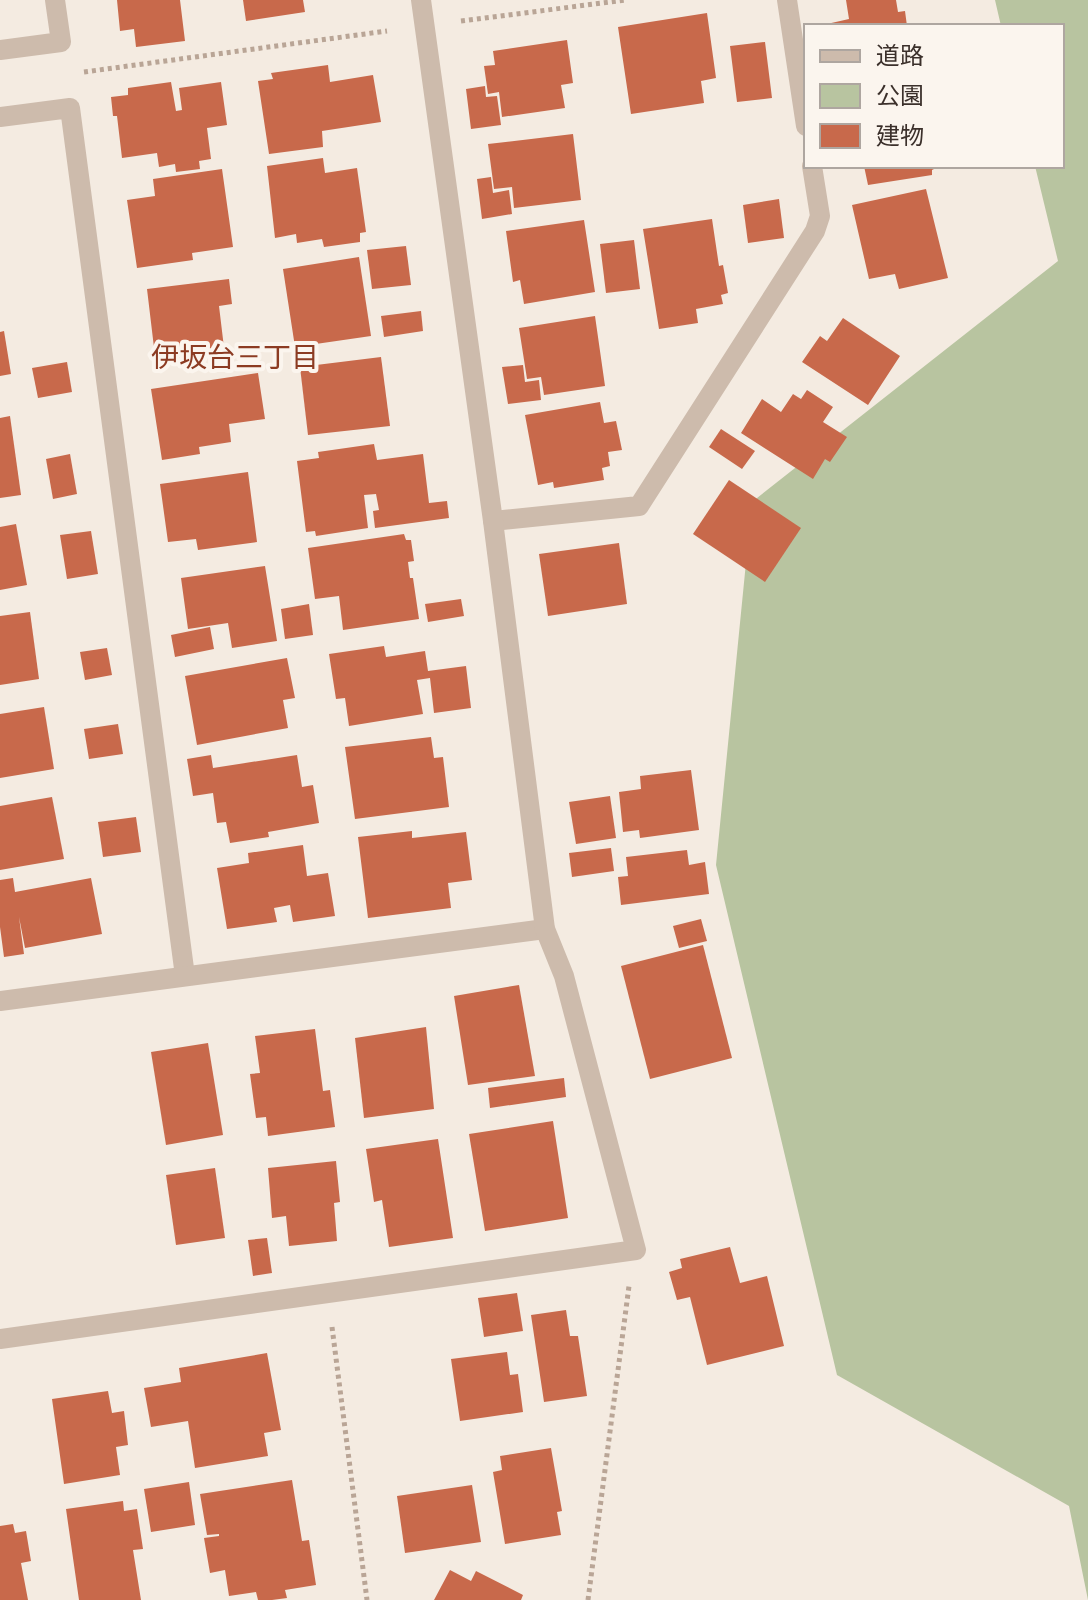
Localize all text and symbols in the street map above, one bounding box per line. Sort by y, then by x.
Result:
legend [804,24,1064,168]
text: 道路 [876,41,924,70]
text: 公園 [876,81,924,110]
text: 建物 [876,121,924,150]
district label: 伊坂台三丁目 [151,341,319,374]

